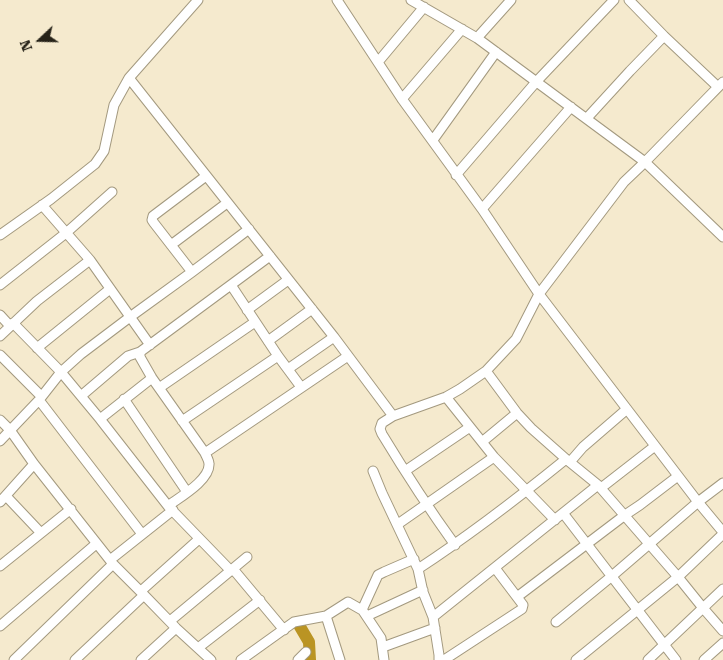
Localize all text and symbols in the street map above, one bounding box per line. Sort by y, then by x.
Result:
north arrow [15,15,65,65]
text: N [17,37,35,53]

